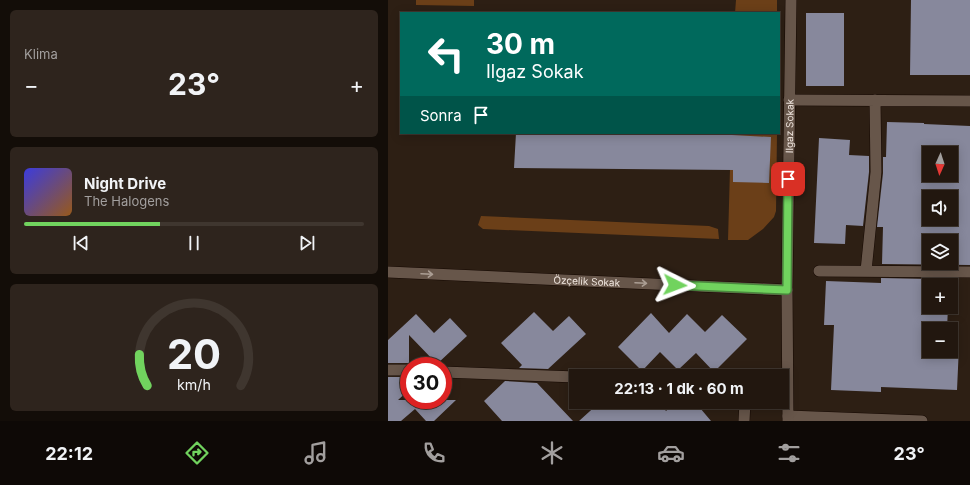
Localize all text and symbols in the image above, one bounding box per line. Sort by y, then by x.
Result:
text: 30 m [486,27,555,61]
icon: left [420,28,472,80]
text: Klima [24,46,58,62]
text: Ilgaz Sokak [486,61,584,82]
text: 23° [168,66,220,102]
text: − [24,72,39,98]
text: + [349,72,364,98]
street label: Ilgaz Sokak [783,98,796,153]
icon: arrive [470,104,492,126]
text: Sonra [420,106,462,125]
north arrow [922,146,958,182]
map controls [922,146,958,358]
pin [771,162,805,196]
icon: arrive [777,168,799,190]
text: Night Drive [84,174,166,193]
button: sound [922,190,958,226]
text: The Halogens [84,193,169,209]
icon: previous [70,232,92,254]
icon: pause [183,232,205,254]
icon: next [296,232,318,254]
button: layers [922,234,958,270]
position arrow [654,264,696,306]
one-way arrow [420,270,433,277]
street label: Özçelik Sokak [553,273,621,288]
button: + [922,278,958,314]
one-way arrow [634,279,647,287]
button: − [922,322,958,358]
text: 20 [167,328,221,378]
speed limit sign: 30 [400,357,452,409]
text: km/h [177,375,211,392]
text: 22:13 · 1 dk · 60 m [614,379,744,398]
icon: directions [183,439,211,467]
icon: music [302,439,330,467]
icon: phone [420,439,448,467]
icon: climate [538,439,566,467]
icon: car [657,439,685,467]
icon: filters [775,439,803,467]
text: 22:12 [45,443,93,464]
text: 23° [894,443,925,464]

